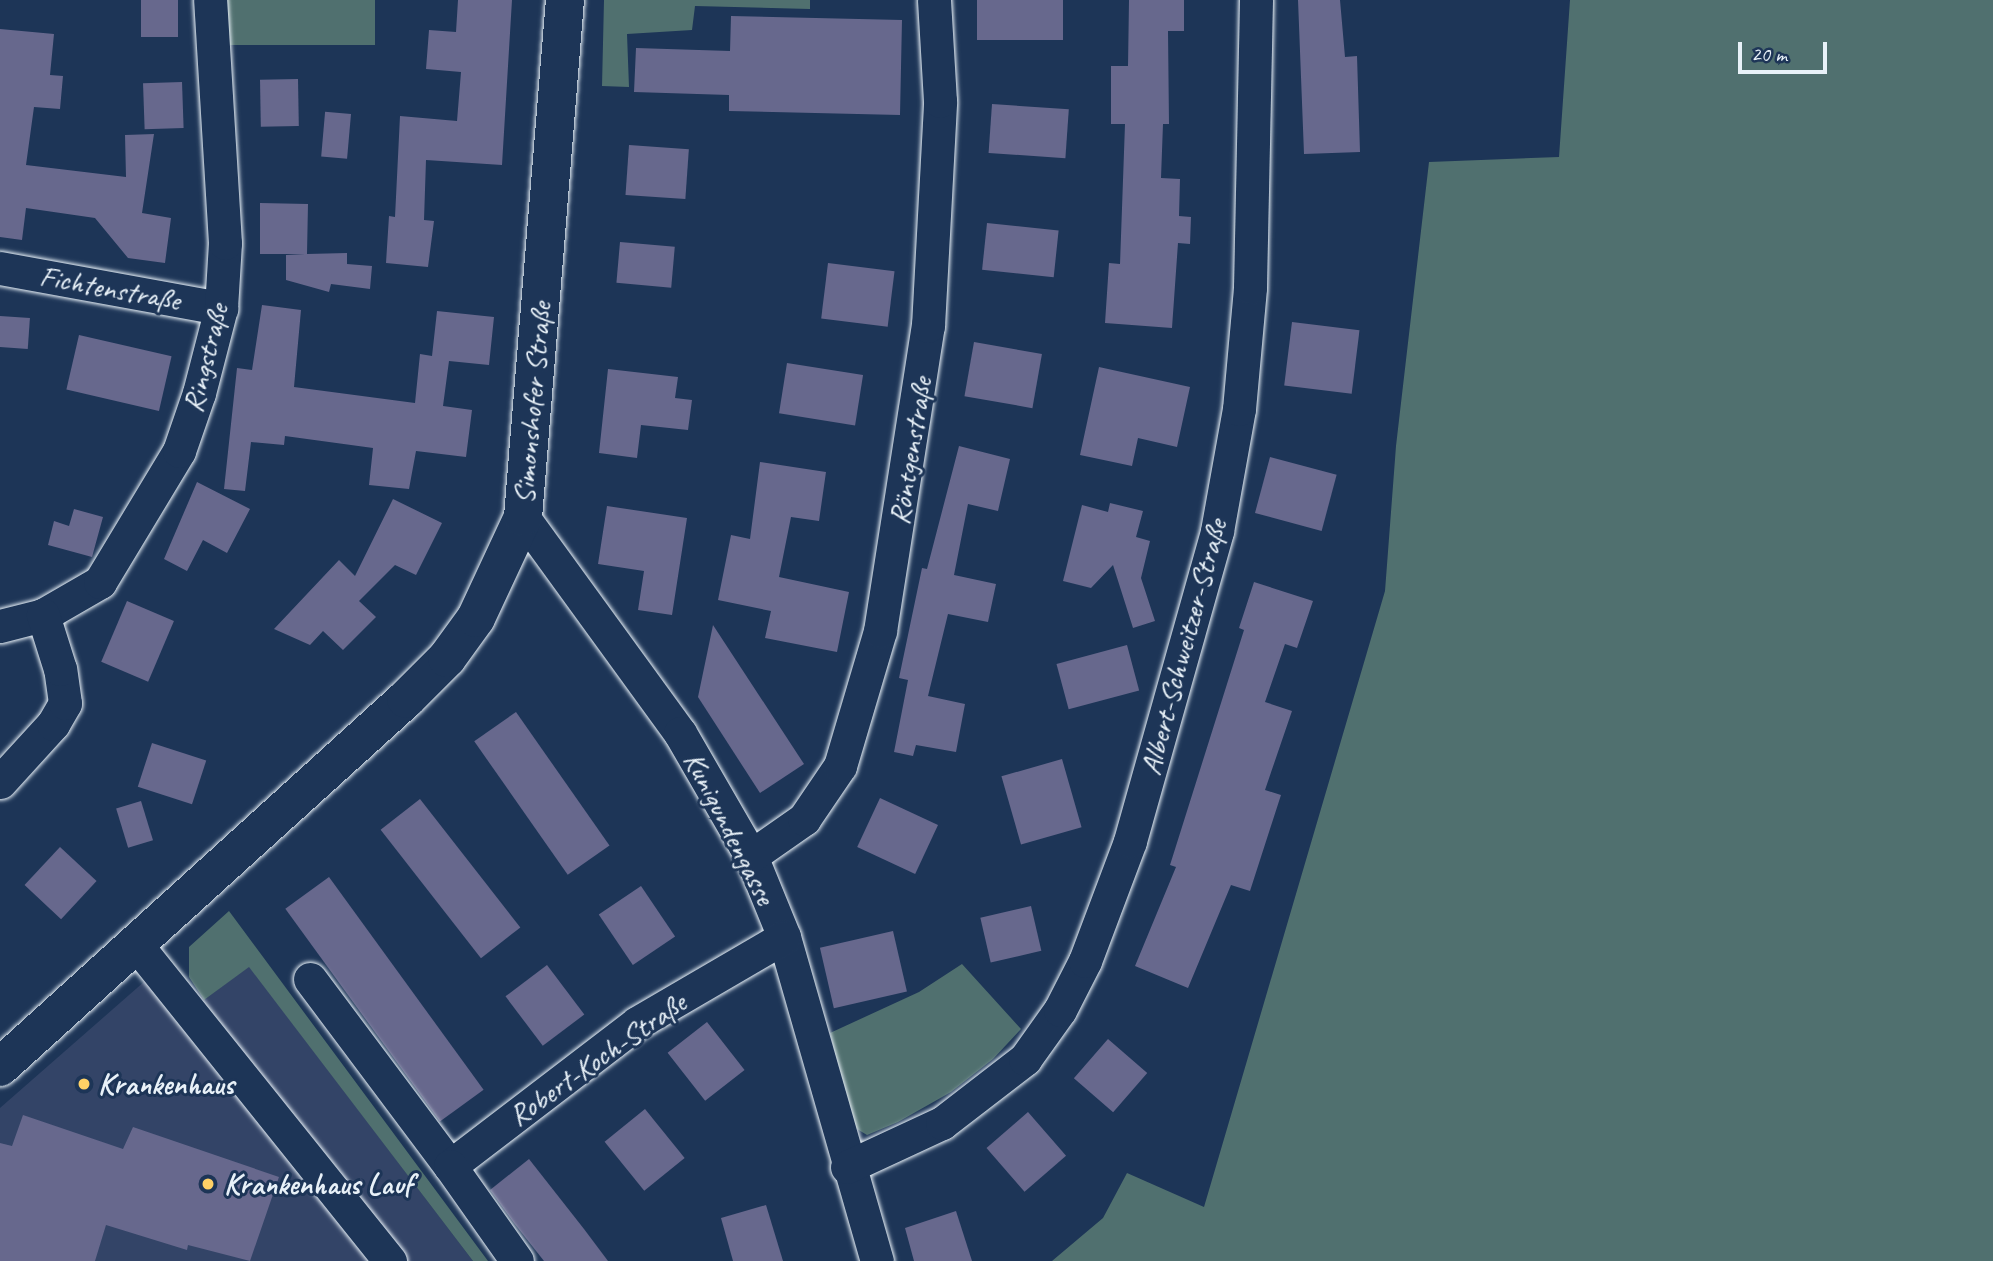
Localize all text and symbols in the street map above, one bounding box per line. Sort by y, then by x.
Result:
scale bar [1741,28,1830,72]
text: 20 m [1751,41,1787,67]
street label: Fichtenstraße [37,258,183,318]
street label: Ringstraße [174,300,236,416]
street label: Simonshofer Straße [505,300,559,506]
street label: Röntgenstraße [881,375,939,527]
street label: Albert-Schweitzer-Straße [1132,515,1234,779]
street label: Kunigundengasse [676,746,784,910]
street label: Robert-Koch-Straße [501,984,693,1134]
place label: Krankenhaus [98,1066,234,1102]
marker: Krankenhaus [76,1076,92,1092]
place label: Krankenhaus Lauf [224,1166,414,1202]
marker: Krankenhaus Lauf [198,1174,218,1194]

